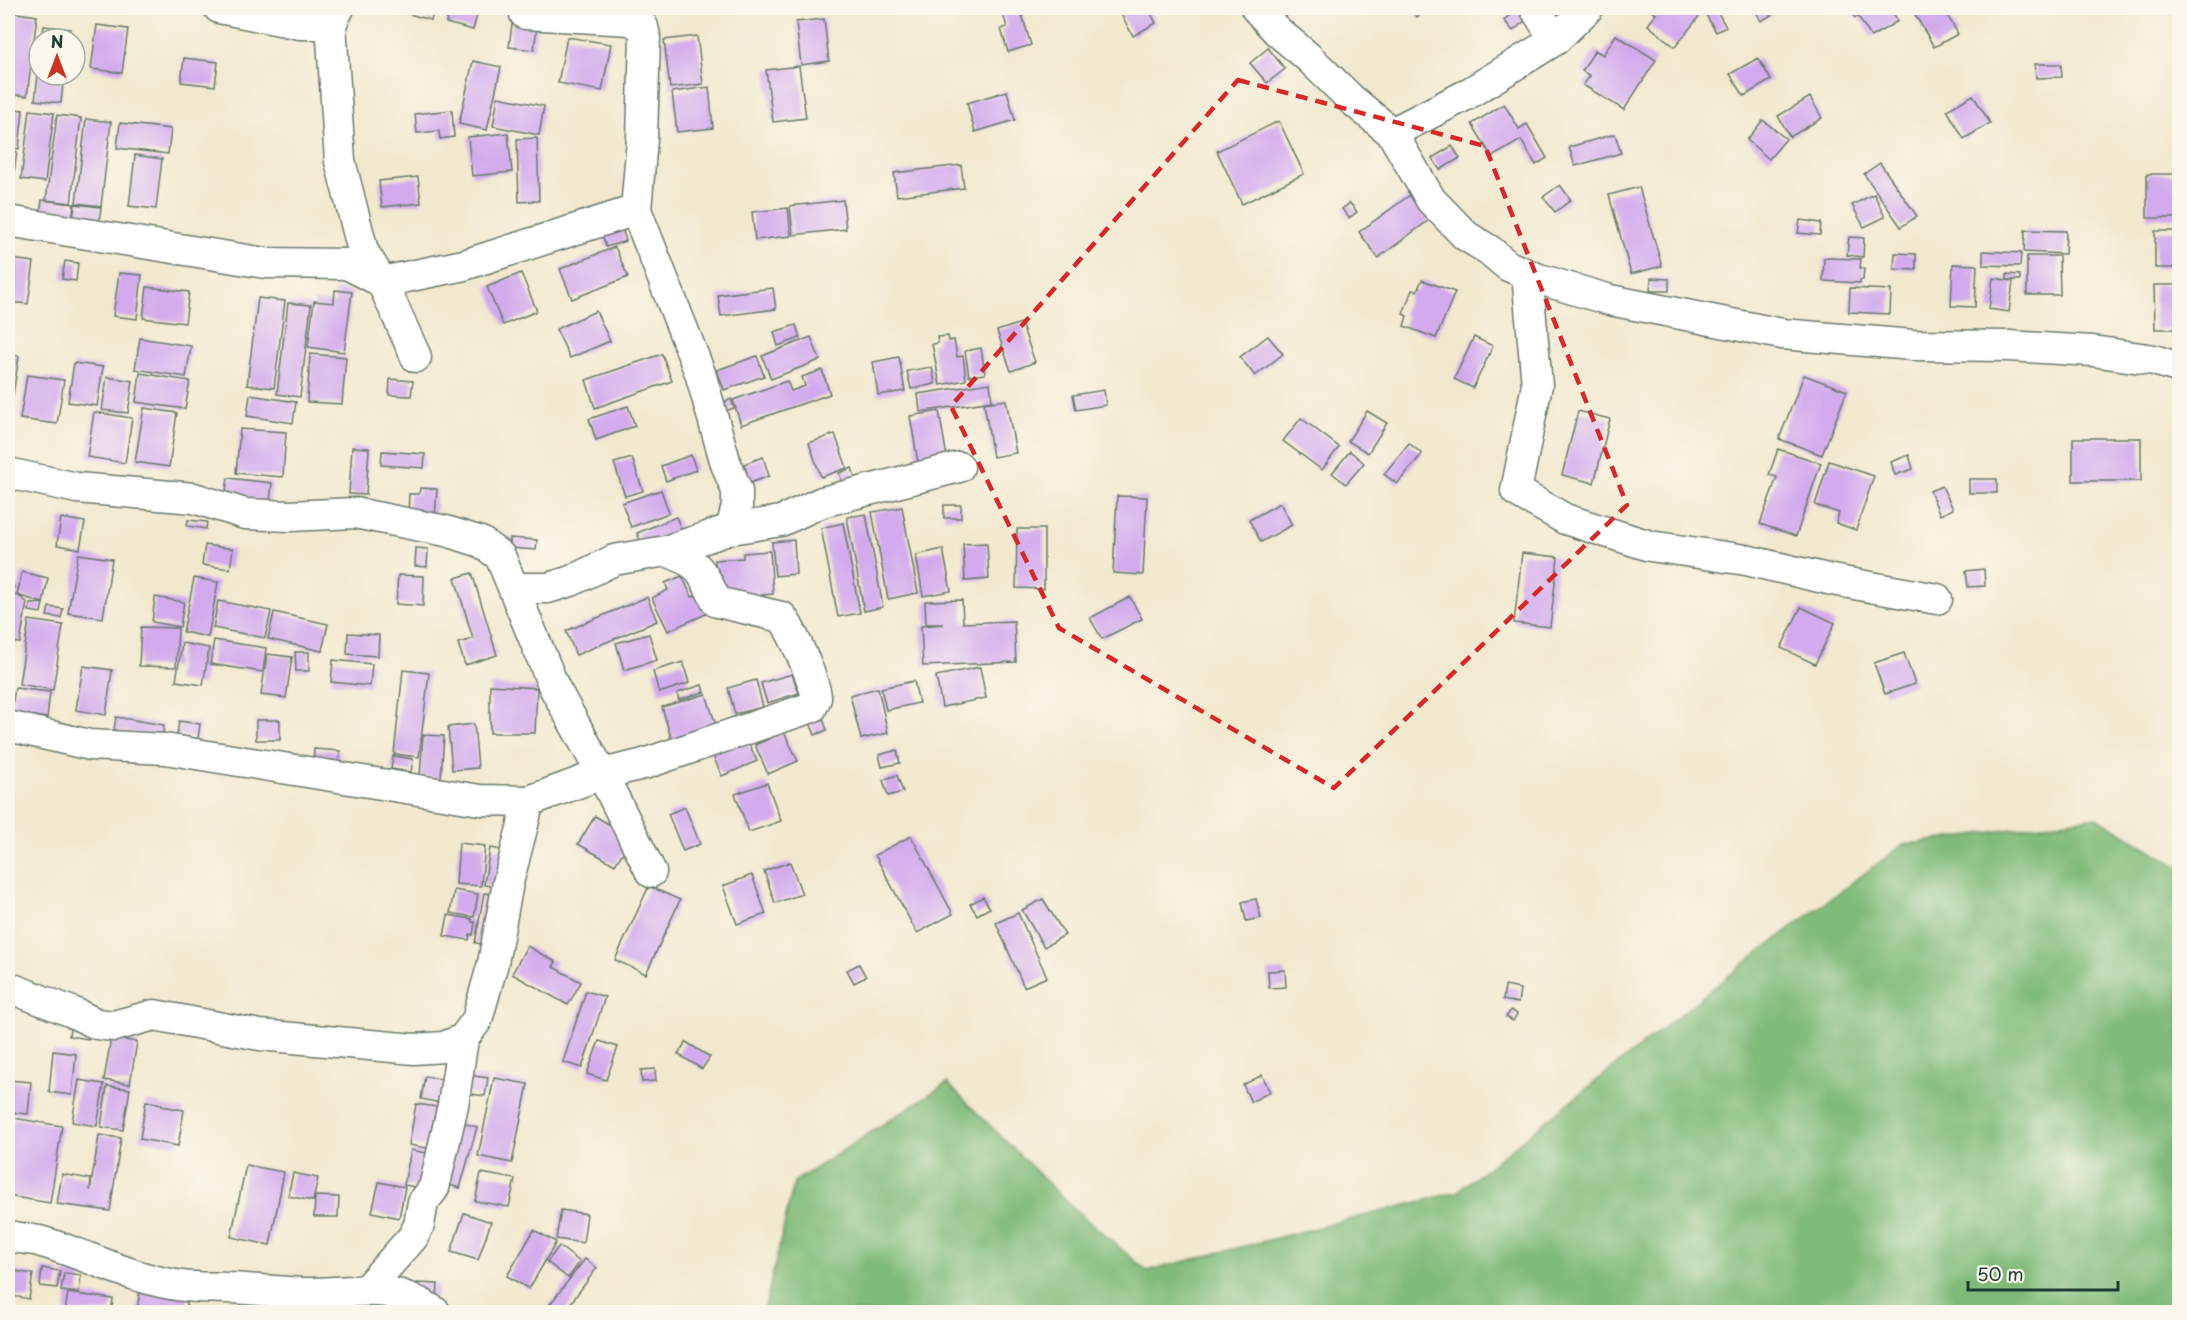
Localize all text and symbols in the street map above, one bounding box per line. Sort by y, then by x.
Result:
north arrow [27,27,87,87]
text: N [51,29,63,53]
scale bar [1968,1254,2118,1292]
text: 50 m [1977,1260,2024,1287]

